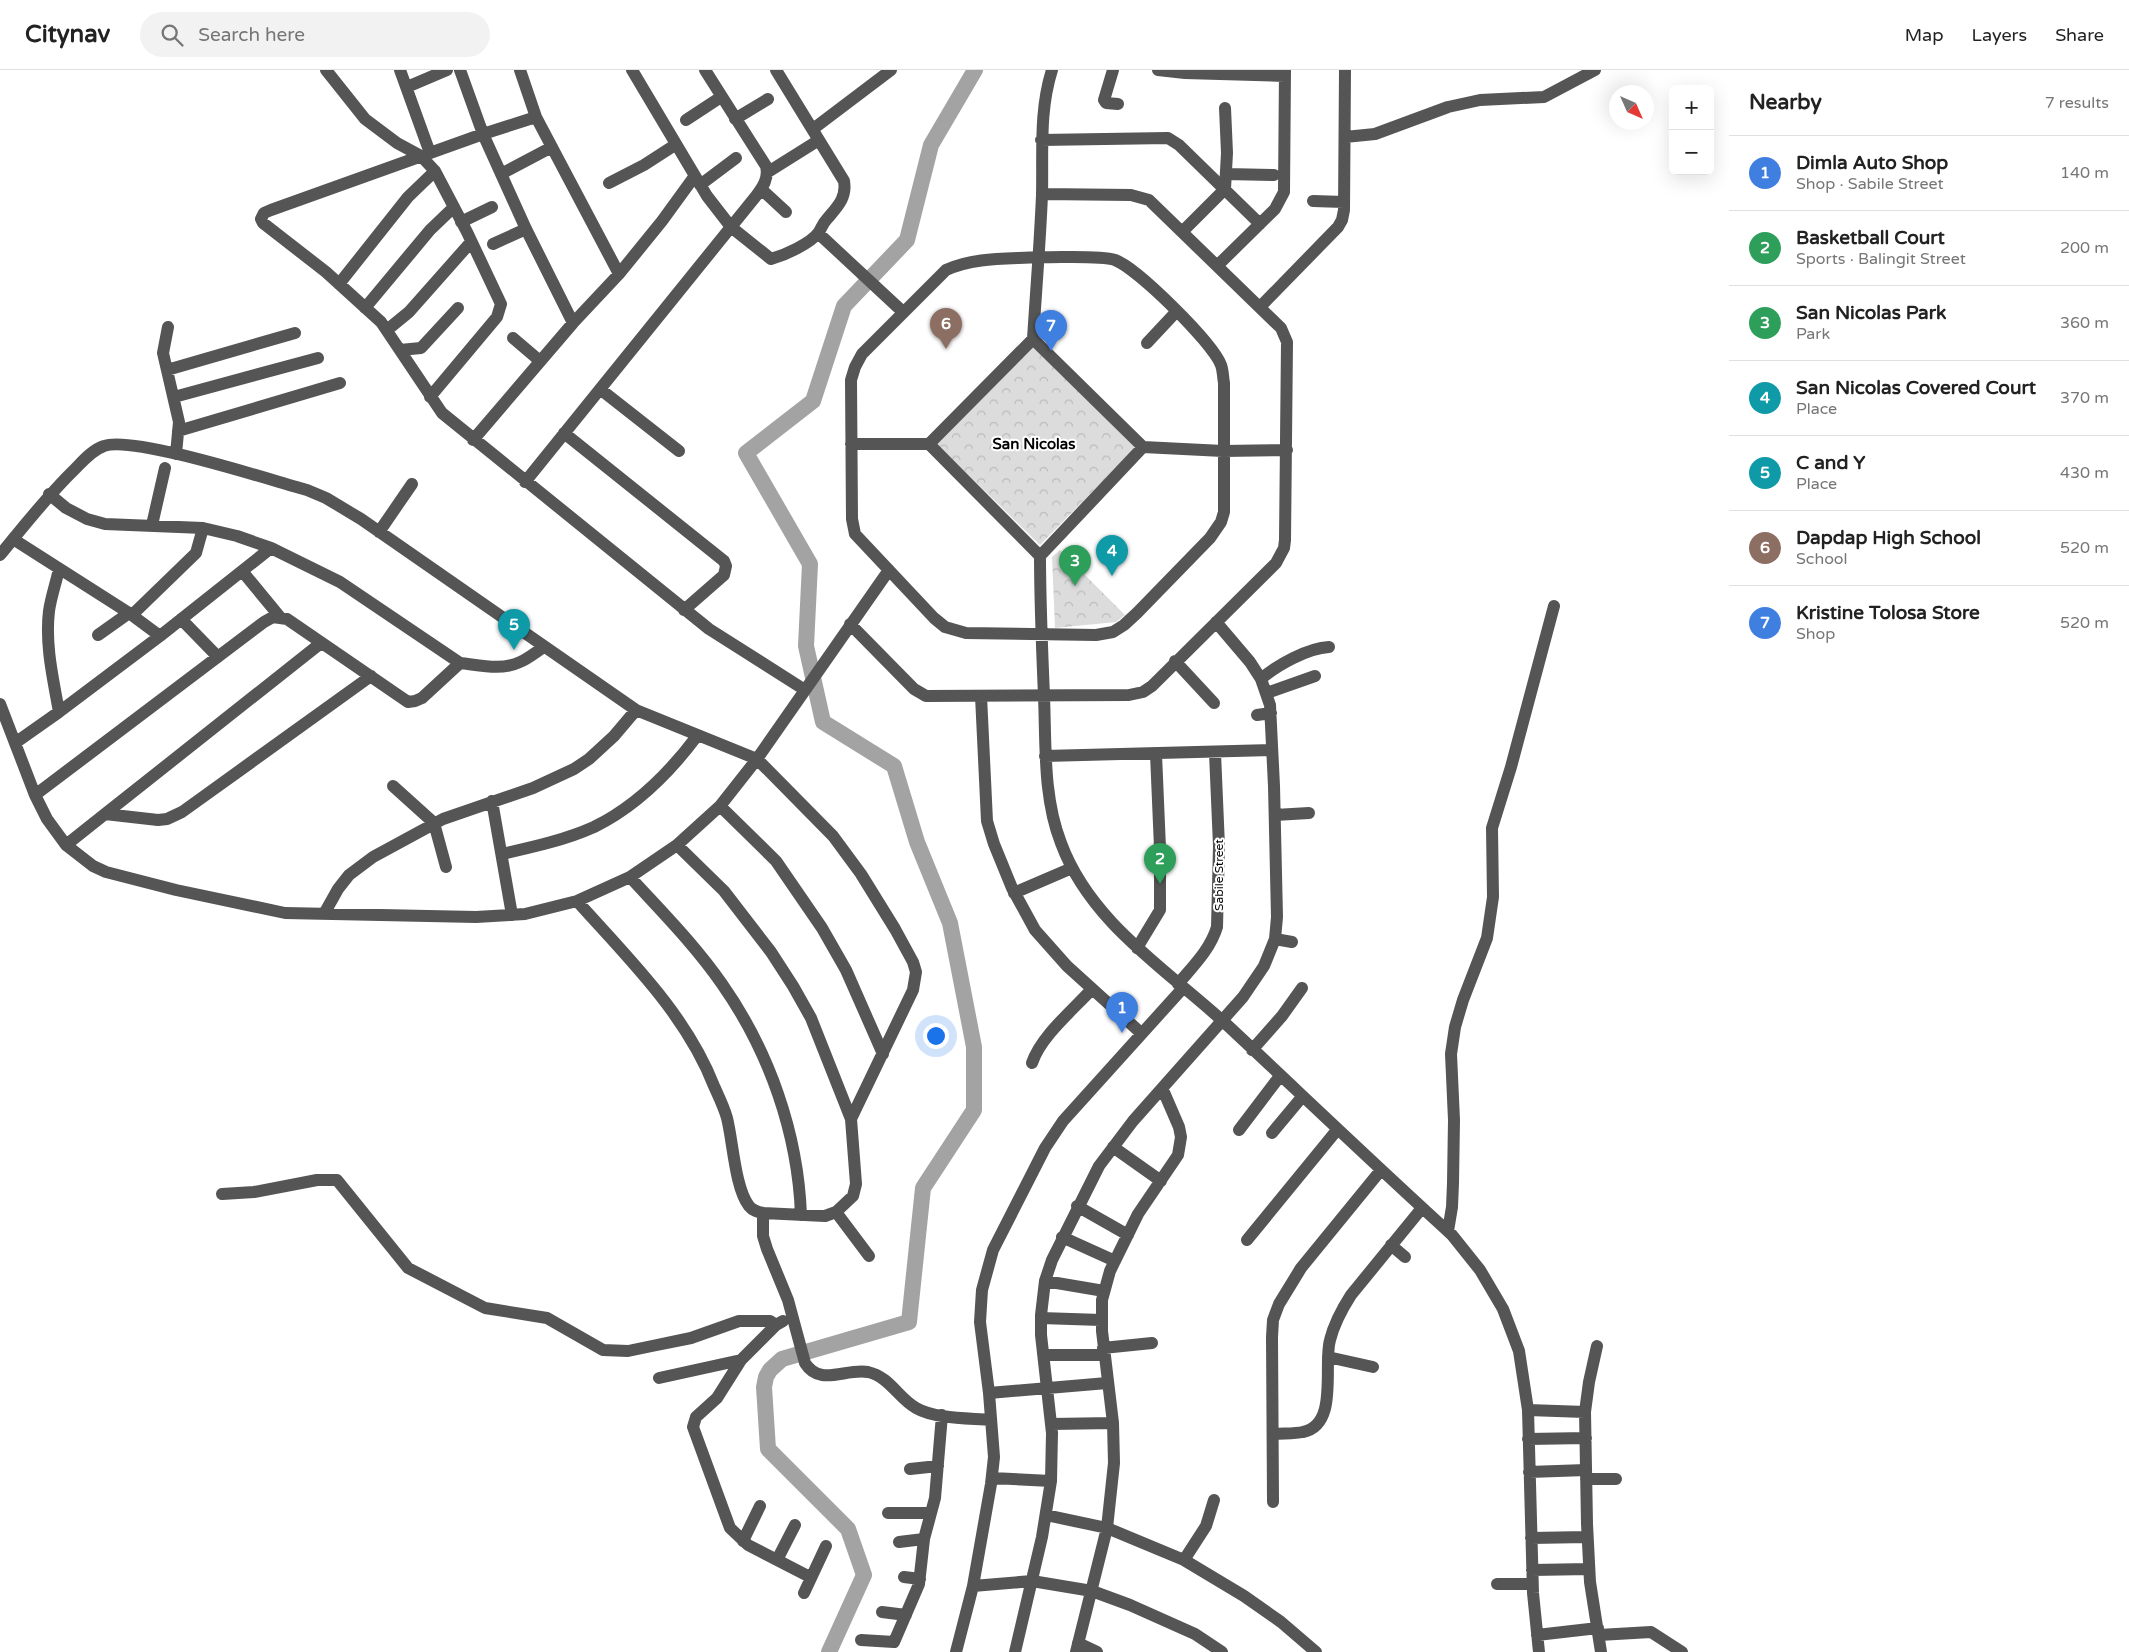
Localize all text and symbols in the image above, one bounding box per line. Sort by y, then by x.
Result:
search box [140,12,490,57]
text: Citynav [25,20,110,49]
icon: search [158,21,186,49]
text: Search here [198,24,305,46]
text: Map [1905,24,1944,46]
text: Layers [1972,24,2027,46]
text: Share [2055,24,2104,46]
north arrow [1609,85,1654,130]
map controls [1669,85,1714,175]
button: + [1669,85,1714,130]
text: Nearby [1749,90,1822,115]
text: 7 results [2045,93,2109,113]
button: − [1669,130,1714,175]
text: Dimla Auto Shop [1796,152,1948,174]
text: 1 [1760,163,1770,183]
text: 140 m [2060,163,2109,183]
text: Shop · Sabile Street [1796,174,1944,194]
text: Basketball Court [1796,227,1945,249]
text: 2 [1760,238,1770,258]
text: 200 m [2060,238,2109,258]
text: Sports · Balingit Street [1796,249,1966,269]
text: San Nicolas Park [1796,302,1946,324]
pin: 6 [930,308,962,349]
pin: 7 [1035,310,1067,351]
text: 3 [1760,313,1770,333]
text: 360 m [2060,313,2109,333]
text: Park [1796,324,1830,344]
text: San Nicolas Covered Court [1796,377,2036,399]
text: 4 [1760,388,1770,408]
text: 370 m [2060,388,2109,408]
text: Place [1796,399,1837,419]
district label: San Nicolas [993,435,1075,453]
text: C and Y [1796,452,1865,474]
text: 5 [1760,463,1770,483]
text: 430 m [2060,463,2109,483]
text: Place [1796,474,1837,494]
text: Dapdap High School [1796,527,1981,549]
pin: 4 [1096,535,1128,576]
text: 6 [1760,538,1770,558]
text: 520 m [2060,538,2109,558]
pin: 3 [1059,545,1091,586]
text: School [1796,549,1848,569]
text: Kristine Tolosa Store [1796,602,1980,624]
pin: 5 [498,609,530,650]
text: 7 [1760,613,1770,633]
text: 520 m [2060,613,2109,633]
text: Shop [1796,624,1835,644]
street label: Sabile Street [1212,839,1226,911]
pin: 2 [1144,843,1176,884]
pin: 1 [1106,992,1138,1033]
your location [923,1023,949,1049]

